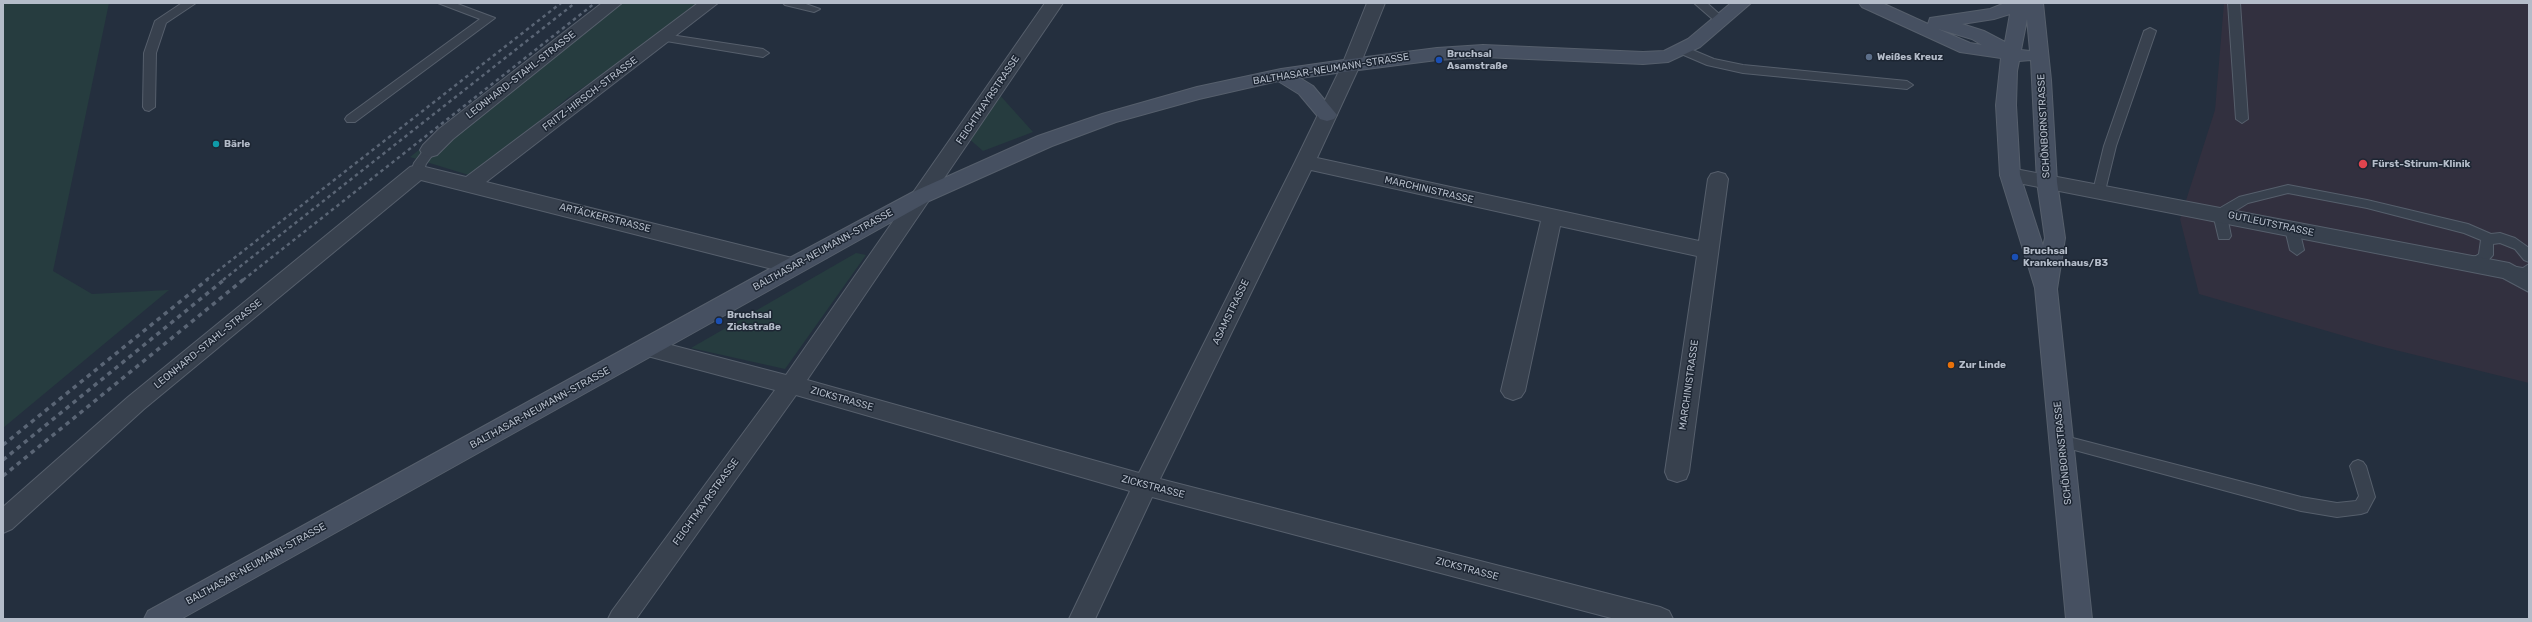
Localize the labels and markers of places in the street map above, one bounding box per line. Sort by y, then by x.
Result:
place label: Bruchsal Asamstraße [1447,48,1508,72]
place label: Weißes Kreuz [1877,51,1943,63]
marker: Weißes Kreuz [1864,52,1874,62]
marker: Bruchsal Asamstraße [1434,55,1444,65]
place label: Bärle [224,138,250,150]
marker: Bärle [211,139,221,149]
marker: Fürst-Stirum-Klinik [2357,158,2369,170]
place label: Fürst-Stirum-Klinik [2372,158,2470,170]
place label: Bruchsal Krankenhaus/B3 [2023,245,2108,268]
marker: Bruchsal Krankenhaus/B3 [2010,252,2020,262]
place label: Bruchsal Zickstraße [727,309,781,332]
marker: Bruchsal Zickstraße [714,316,724,326]
place label: Zur Linde [1959,359,2006,371]
marker: Zur Linde [1946,360,1956,370]

